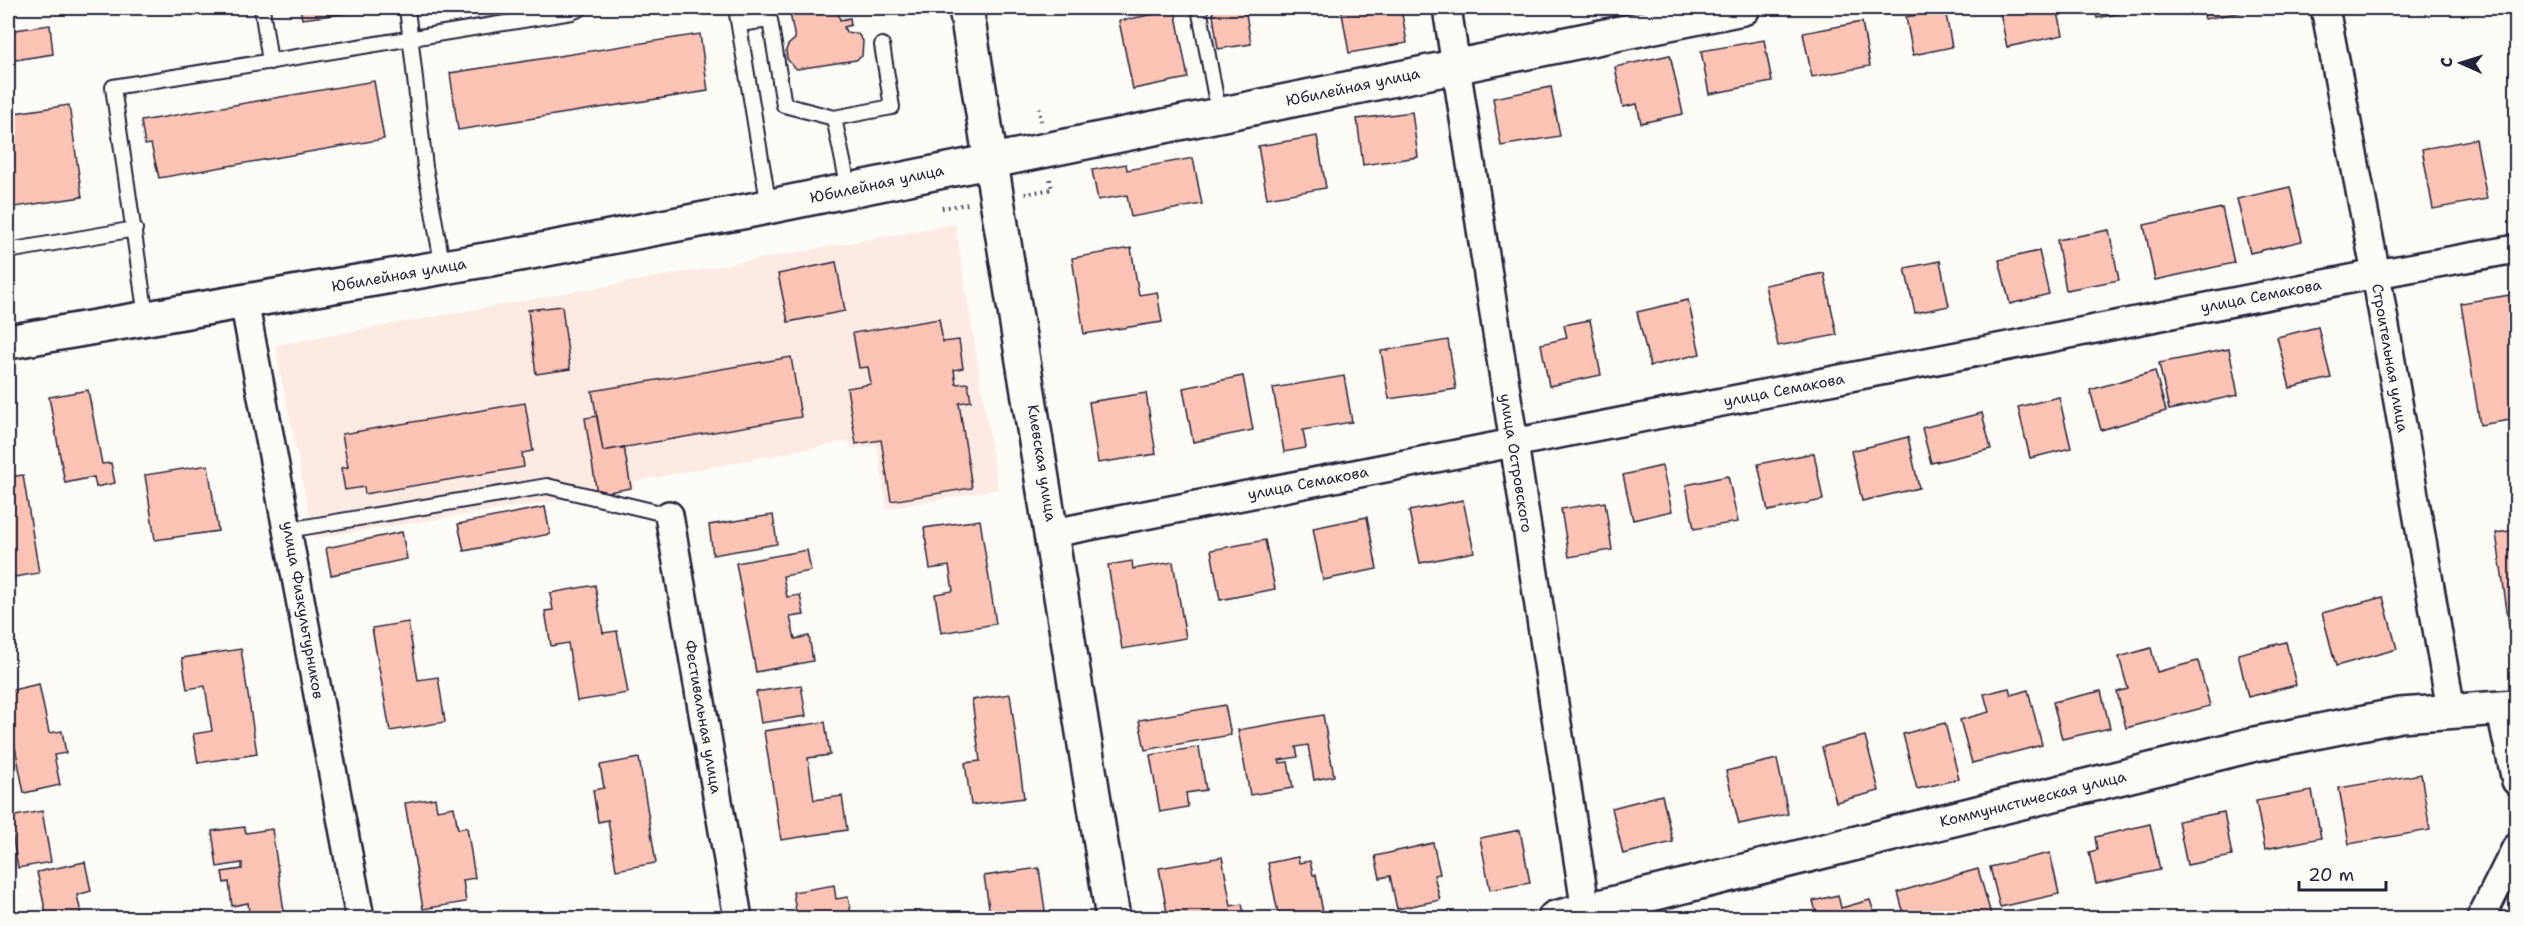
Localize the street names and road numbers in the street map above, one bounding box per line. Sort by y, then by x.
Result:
street label: Юбилейная улица [1284,63,1422,111]
street label: Юбилейная улица [808,160,946,208]
street label: Юбилейная улица [330,253,469,297]
street label: улица Семакова [2199,274,2324,318]
street label: Строительная улица [2367,282,2413,435]
street label: улица Семакова [1722,368,1847,412]
street label: улица Островского [1495,392,1537,534]
street label: Киевская улица [1023,403,1061,524]
street label: улица Семакова [1246,461,1371,505]
street label: улица Физкультурников [278,520,329,701]
street label: Фестивальная улица [680,639,726,796]
street label: Коммунистическая улица [1938,766,2129,832]

